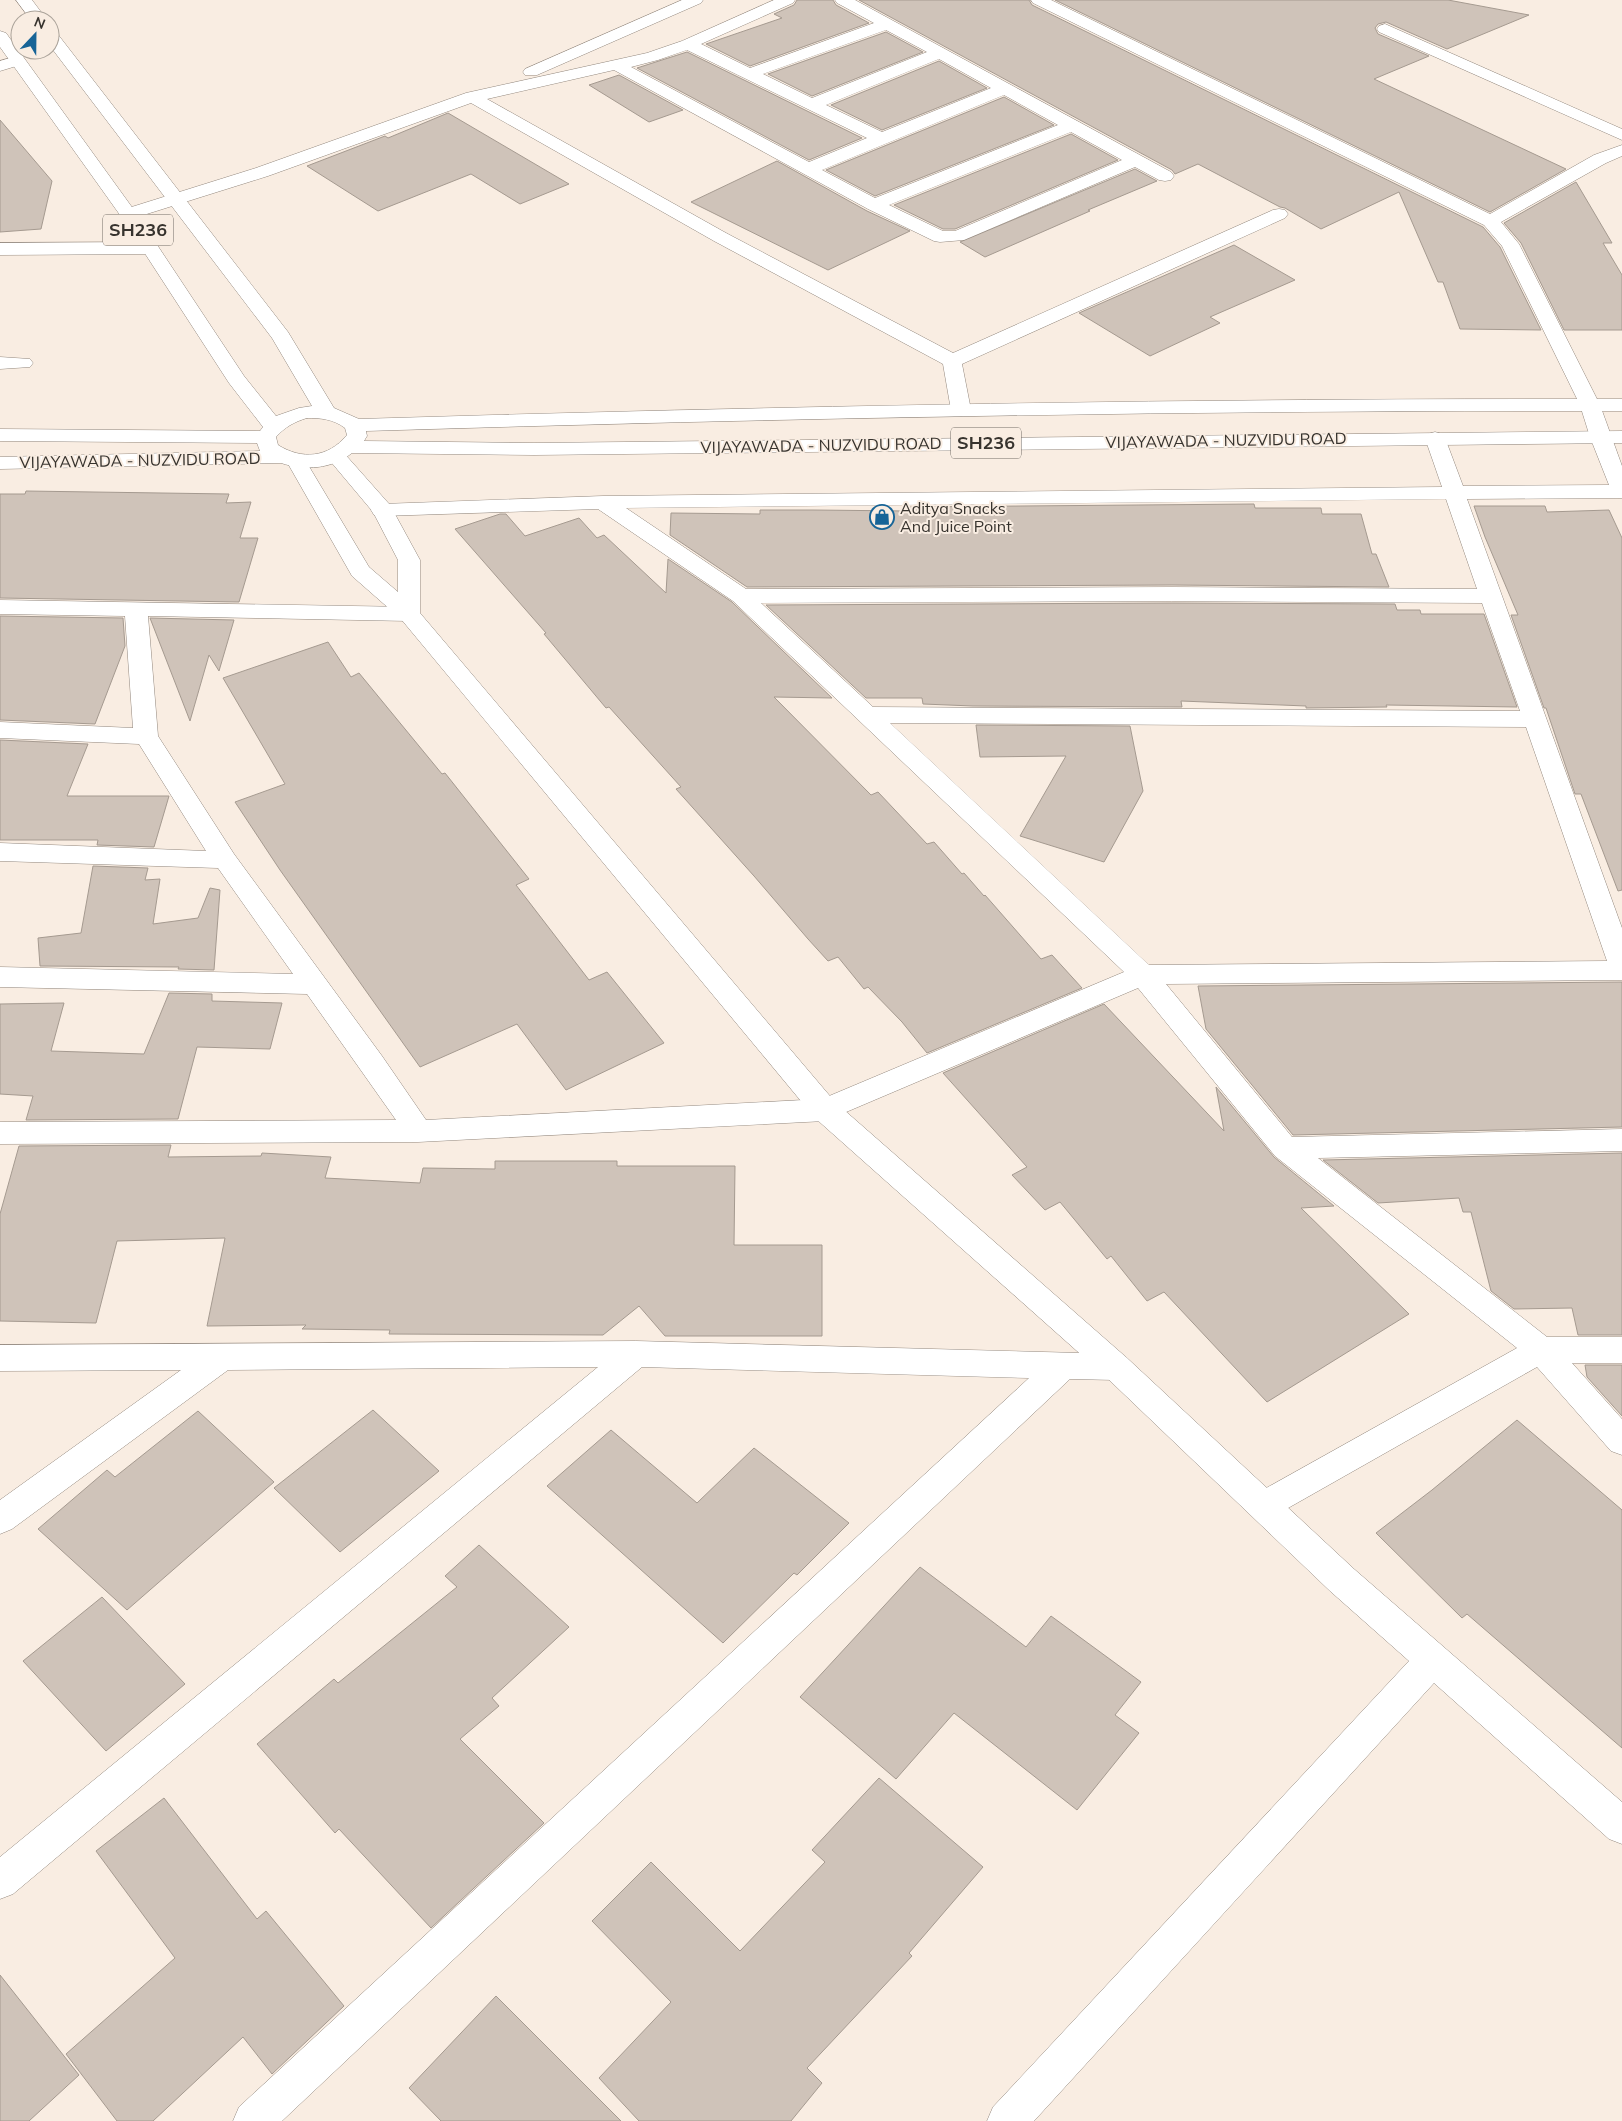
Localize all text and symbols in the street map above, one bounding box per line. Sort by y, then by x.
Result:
north arrow [10,10,60,60]
text: N [32,13,48,33]
road number: SH236 [103,214,173,246]
road number: SH236 [951,428,1021,458]
street label: VIJAYAWADA - NUZVIDU ROAD [1105,428,1347,452]
street label: VIJAYAWADA - NUZVIDU ROAD [700,433,942,457]
street label: VIJAYAWADA - NUZVIDU ROAD [19,448,261,472]
place label: Aditya Snacks And Juice Point [900,498,1012,536]
shop icon: Aditya Snacks And Juice Point [869,504,895,530]

